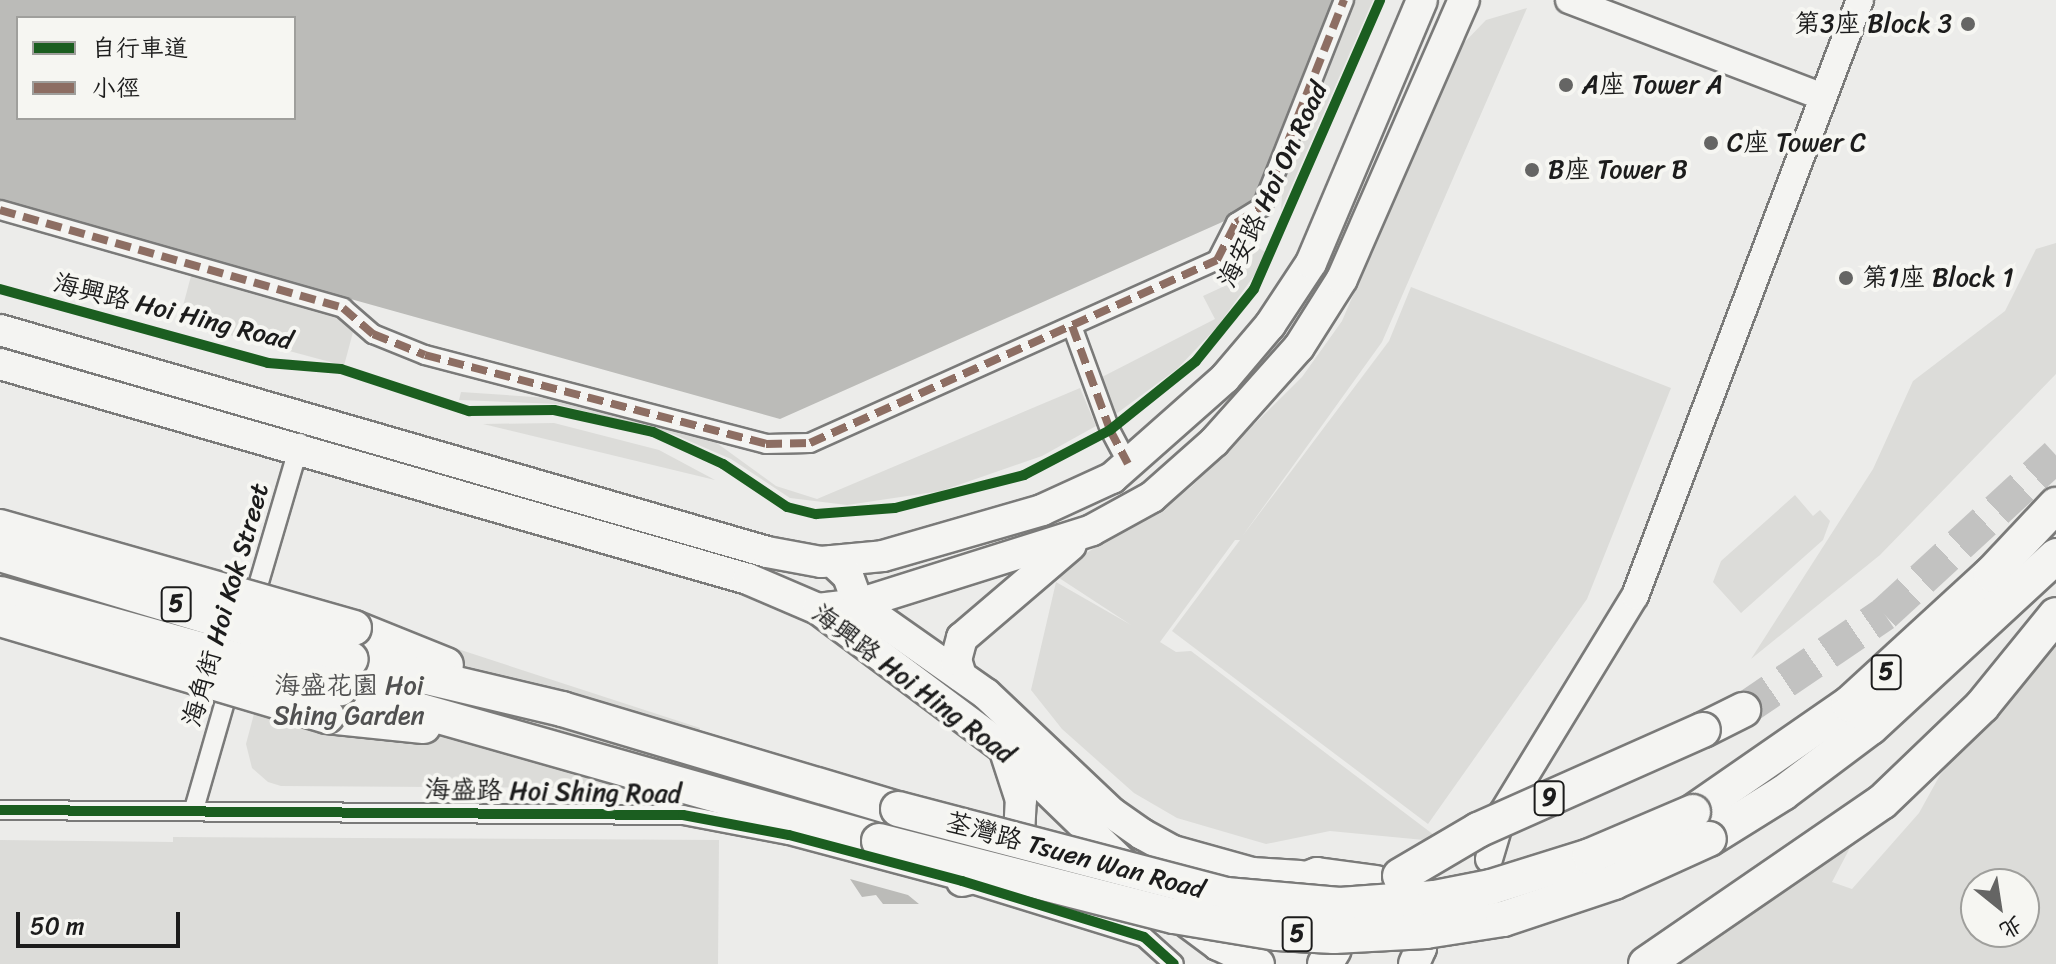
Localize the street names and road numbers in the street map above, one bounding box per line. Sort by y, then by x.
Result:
street label: 海安路 Hoi On Road [1212,77,1334,293]
street label: 海興路 Hoi Hing Road [50,267,296,357]
street label: 海角街 Hoi Kok Street [176,478,276,732]
road number: 5 [160,584,192,624]
street label: 海興路 Hoi Hing Road [806,598,1020,770]
road number: 5 [1870,652,1902,692]
street label: 海盛路 Hoi Shing Road [424,774,682,810]
road number: 9 [1533,778,1565,818]
street label: 荃灣路 Tsuen Wan Road [942,806,1208,906]
road number: 5 [1281,914,1313,954]

